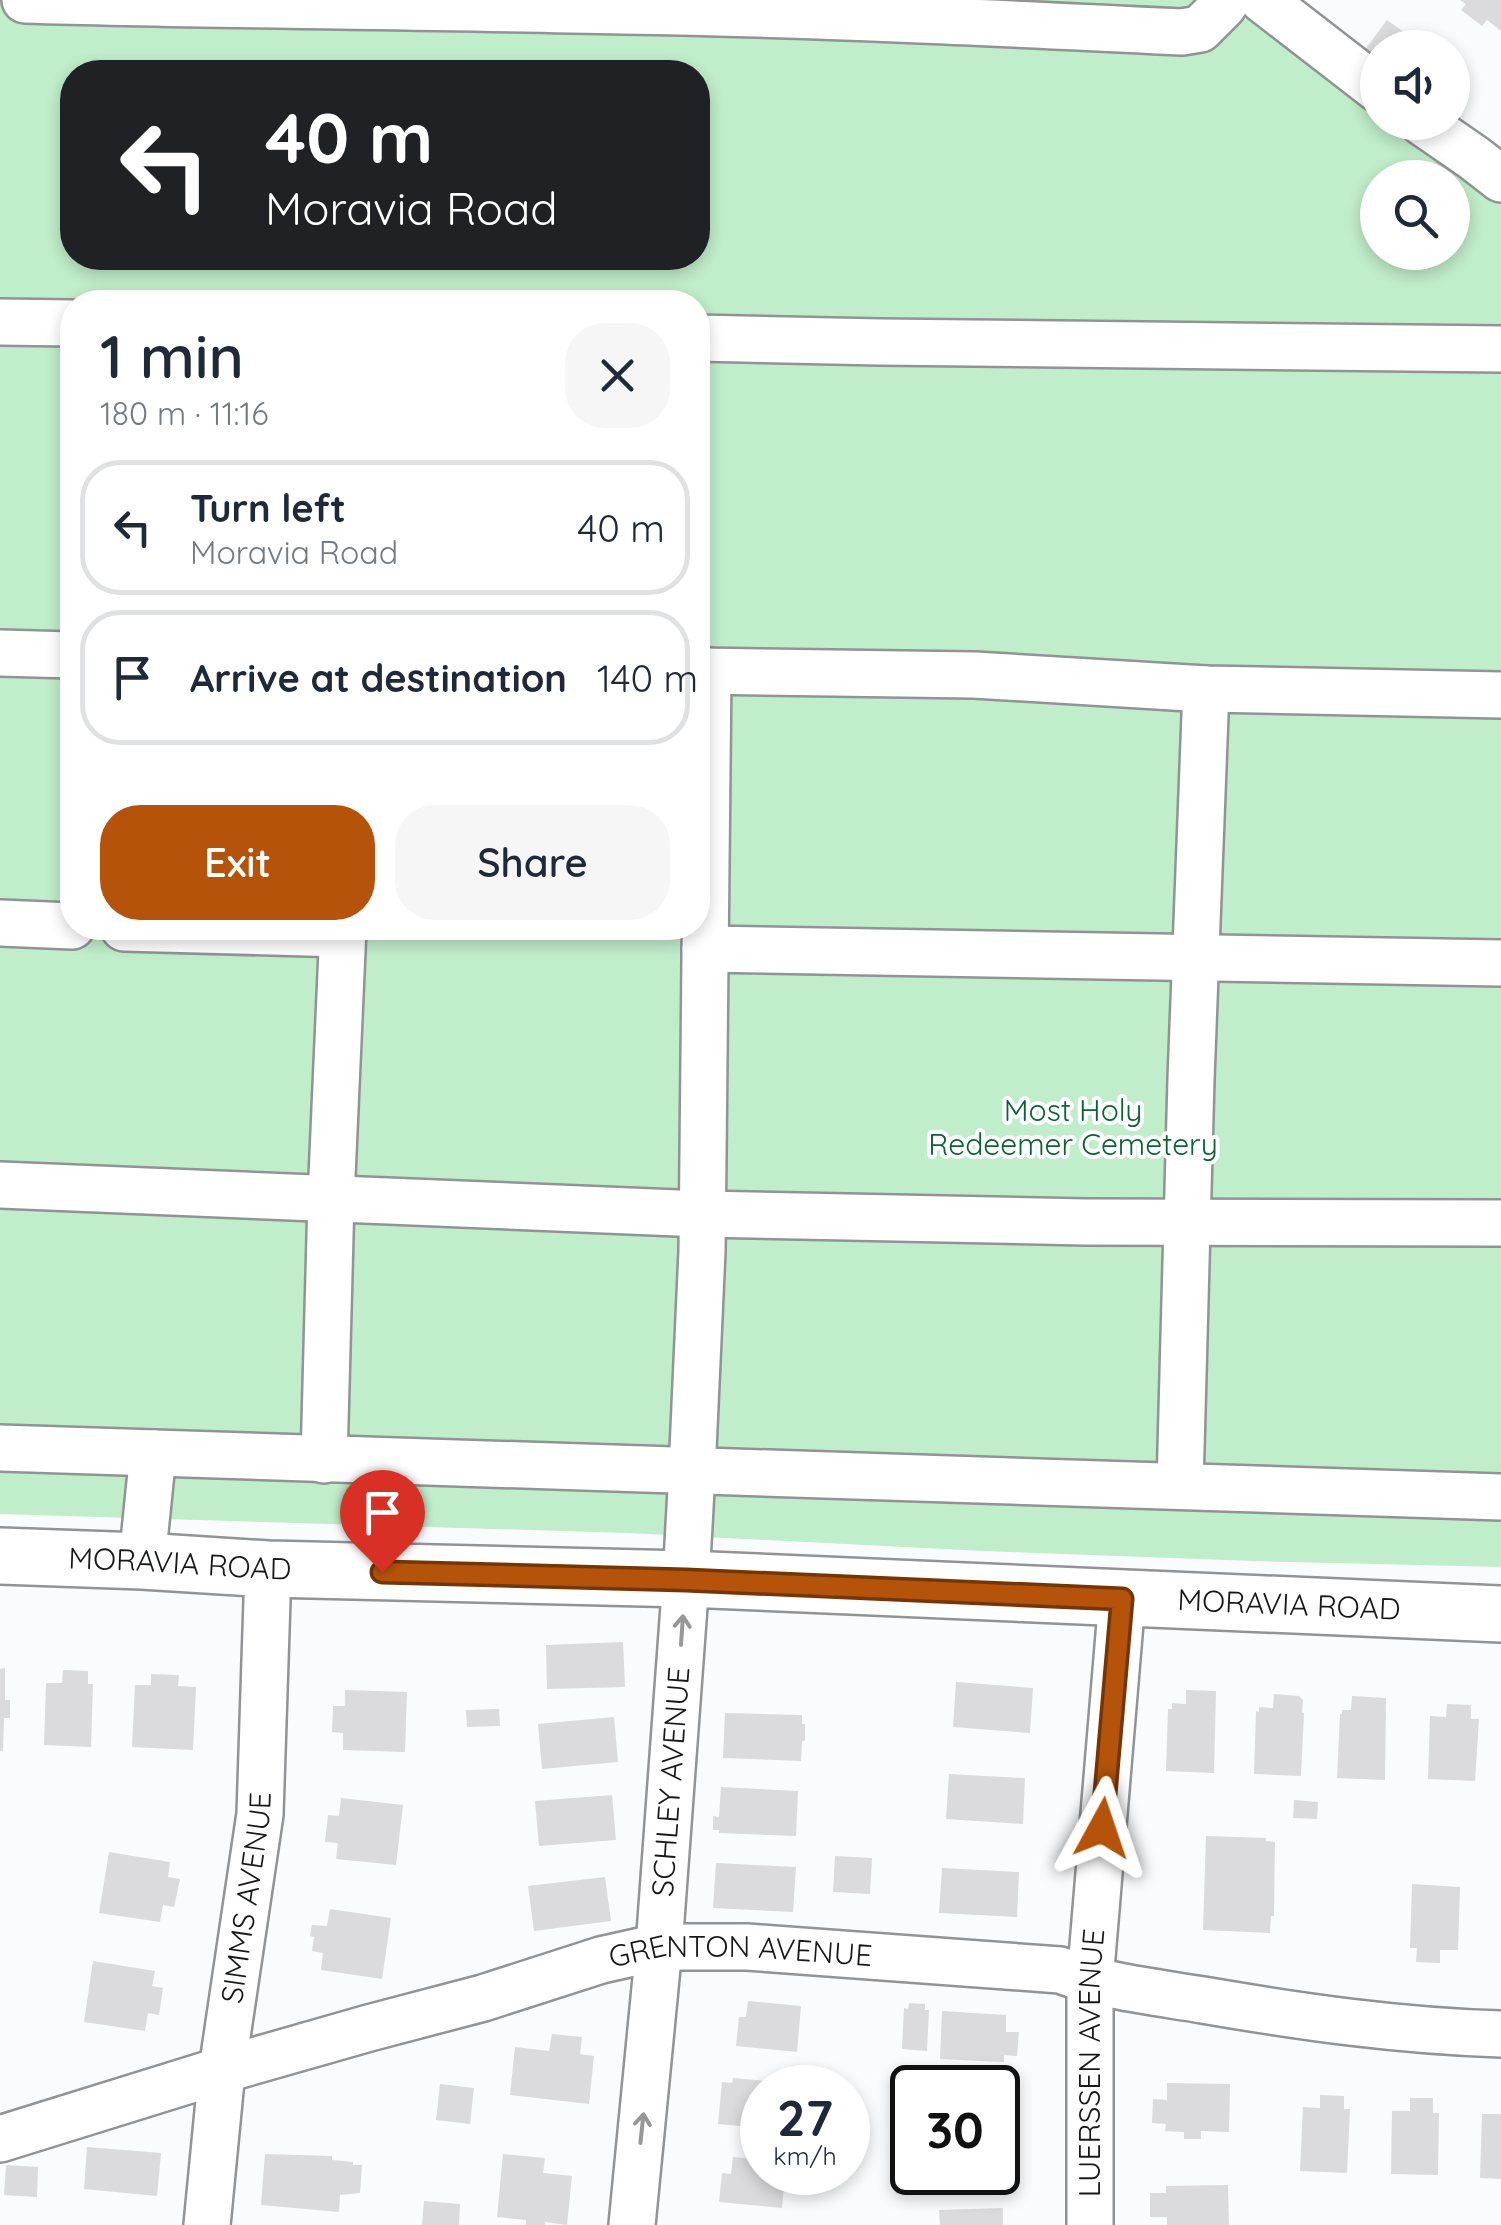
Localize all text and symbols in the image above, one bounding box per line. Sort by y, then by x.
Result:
map controls [1360,30,1470,270]
button: sound [1360,30,1470,140]
text: 40 m [265,93,433,181]
icon: left [100,100,230,230]
button: search [1360,160,1470,270]
text: Moravia Road [265,180,558,236]
text: 1 min [100,318,244,393]
button: close [565,323,670,428]
text: 180 m · 11:16 [100,393,269,433]
text: Turn left [190,484,346,532]
icon: left [105,500,160,555]
text: 40 m [577,504,665,552]
text: Moravia Road [190,532,398,572]
icon: arrive [105,650,160,705]
text: Arrive at destination [190,654,567,702]
text: 140 m [597,654,698,702]
button: Exit [100,805,375,920]
button: Share [395,805,670,920]
park label: Most Holy Redeemer Cemetery [928,1091,1218,1163]
pin [340,1470,425,1573]
icon: arrive [355,1485,410,1540]
street label: MORAVIA ROAD [68,1538,292,1588]
street label: MORAVIA ROAD [1177,1580,1401,1628]
one-way arrow [673,1614,692,1646]
street label: SCHLEY AVENUE [643,1666,697,1898]
position arrow [1050,1776,1154,1880]
street label: SIMMS AVENUE [212,1791,279,2006]
street label: GRENTON AVENUE [605,1926,874,1976]
street label: LUERSSEN AVENUE [1069,1927,1112,2197]
speed limit sign: 30 [890,2065,1020,2195]
text: 27 [777,2086,833,2149]
one-way arrow [632,2112,651,2145]
text: km/h [773,2140,837,2171]

